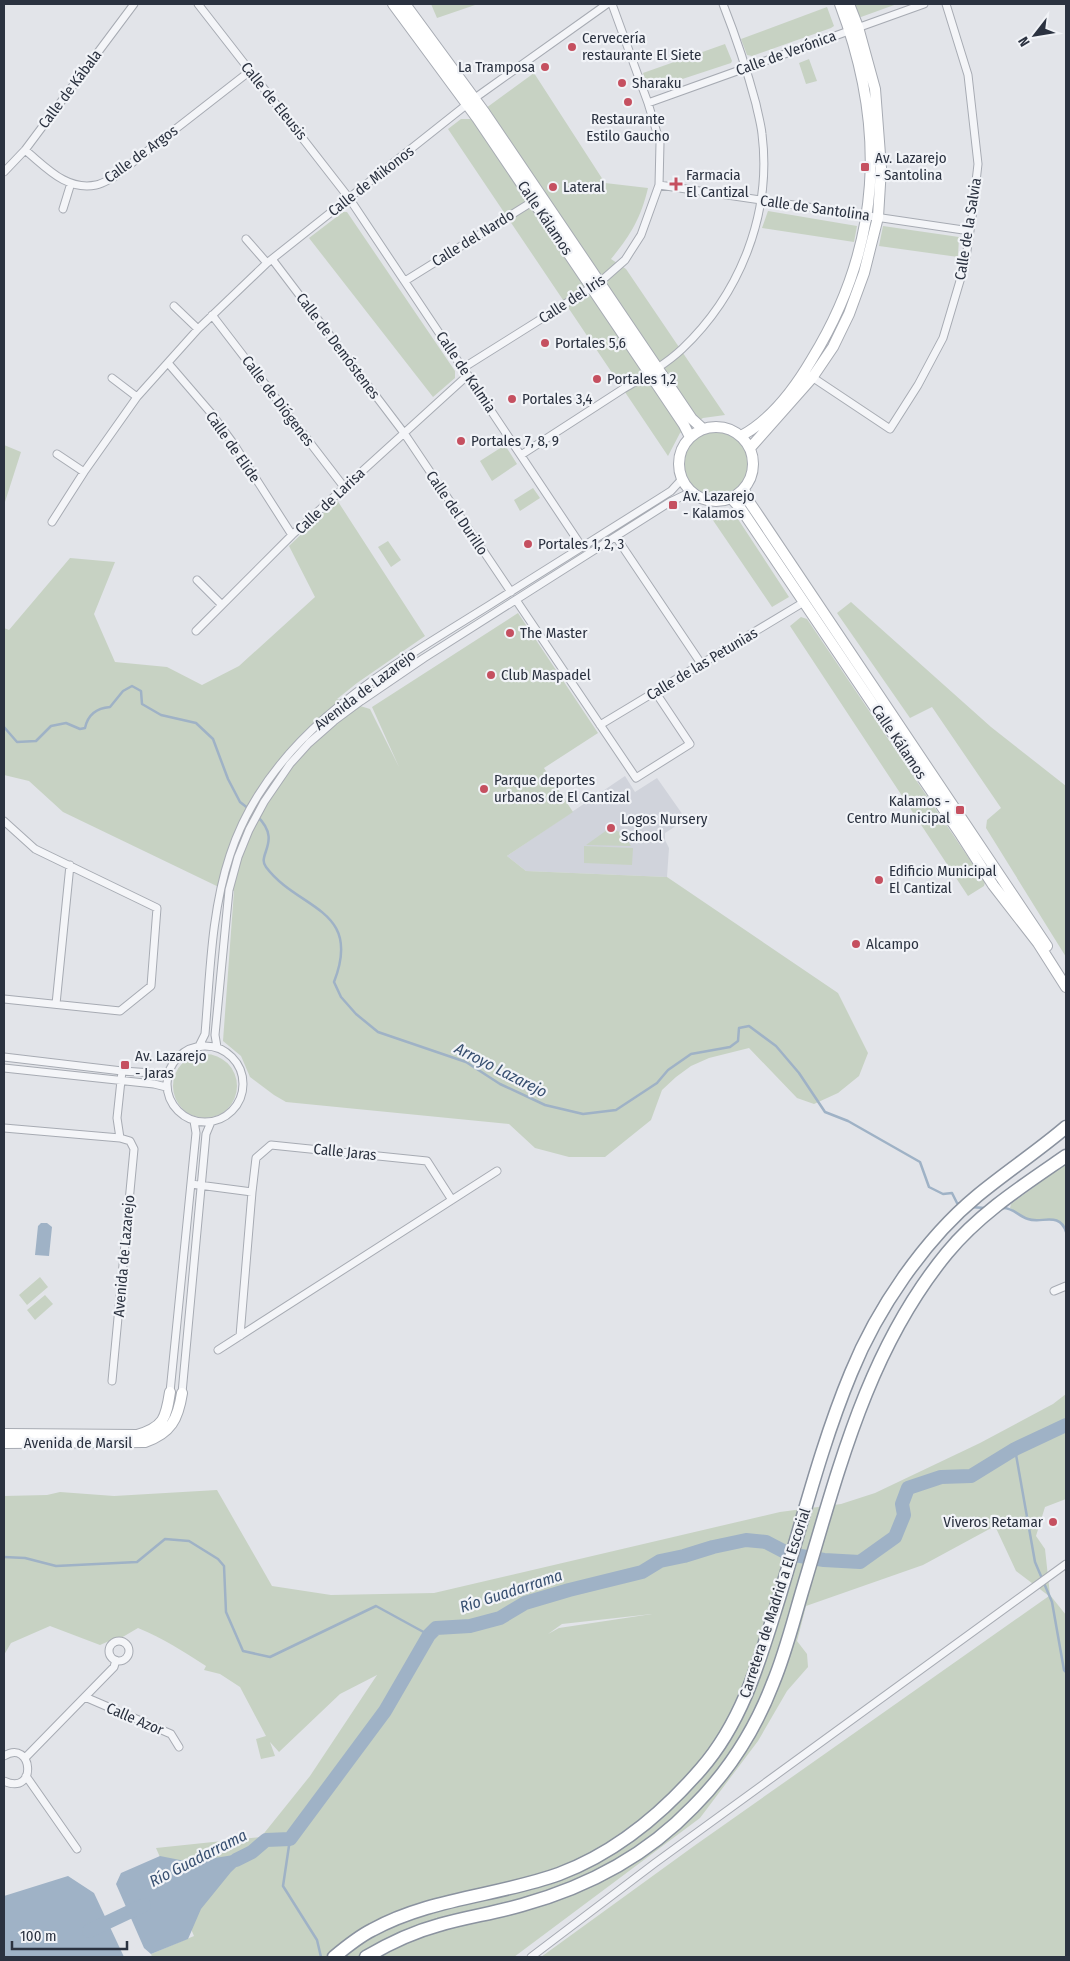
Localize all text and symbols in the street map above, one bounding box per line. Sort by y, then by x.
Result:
north arrow [1010,10,1060,60]
street label: Calle de Verónica [734,27,838,79]
place label: Cervecería restaurante El Siete [582,29,701,64]
text: N [1015,33,1034,49]
marker: Cervecería restaurante El Siete [566,41,578,53]
street label: Calle de Kábala [35,46,105,132]
street label: Calle de Eleusis [237,58,311,144]
place label: La Tramposa [458,58,535,76]
marker: La Tramposa [539,61,551,73]
place label: Sharaku [632,74,682,92]
marker: Sharaku [616,77,628,89]
marker: Restaurante Estilo Gaucho [622,96,634,108]
place label: Restaurante Estilo Gaucho [586,110,670,145]
street label: Calle de Argos [101,121,181,187]
street label: Calle de Mikonos [325,142,417,220]
place label: Av. Lazarejo - Santolina [875,149,947,184]
marker: Av. Lazarejo - Santolina [859,161,871,173]
place label: Farmacia El Cantizal [686,166,749,201]
street label: Calle de la Salvia [951,177,985,281]
street label: Calle Kálamos [514,178,576,258]
place label: Lateral [563,178,605,196]
marker: Farmacia El Cantizal [670,178,682,190]
marker: Lateral [547,181,559,193]
street label: Calle de Santolina [759,191,871,225]
street label: Calle del Nardo [429,206,518,270]
street label: Calle del Iris [535,271,609,327]
street label: Calle de Demóstenes [292,289,384,403]
street label: Calle de Kalmia [432,328,500,416]
place label: Portales 5,6 [555,334,626,352]
marker: Portales 5,6 [539,337,551,349]
street label: Calle de Diógenes [238,352,318,450]
place label: Portales 1,2 [607,370,677,388]
marker: Portales 1,2 [591,373,603,385]
place label: Portales 3,4 [522,390,592,408]
marker: Portales 3,4 [506,393,518,405]
street label: Calle de Elide [202,408,264,486]
place label: Portales 7, 8, 9 [471,432,559,450]
marker: Portales 7, 8, 9 [455,435,467,447]
street label: Calle de Larisa [291,464,369,538]
street label: Calle del Durillo [422,467,492,559]
place label: Av. Lazarejo - Kalamos [683,487,755,522]
marker: Av. Lazarejo - Kalamos [667,499,679,511]
place label: Portales 1, 2, 3 [538,535,625,553]
marker: Portales 1, 2, 3 [522,538,534,550]
place label: The Master [520,624,588,642]
street label: Calle de las Petunias [643,624,761,704]
marker: The Master [504,627,516,639]
street label: Avenida de Lazarejo [311,646,419,734]
place label: Club Maspadel [501,666,591,684]
marker: Club Maspadel [485,669,497,681]
street label: Calle Kálamos [868,702,930,782]
place label: Parque deportes urbanos de El Cantizal [494,771,630,806]
marker: Parque deportes urbanos de El Cantizal [478,783,490,795]
place label: Kalamos - Centro Municipal [847,792,950,827]
marker: Kalamos - Centro Municipal [954,804,966,816]
place label: Logos Nursery School [621,810,708,845]
marker: Logos Nursery School [605,822,617,834]
place label: Edificio Municipal El Cantizal [889,862,996,897]
marker: Edificio Municipal El Cantizal [873,874,885,886]
place label: Alcampo [866,935,919,953]
marker: Alcampo [850,938,862,950]
water label: Arroyo Lazarejo [451,1038,550,1101]
place label: Av. Lazarejo - Jaras [135,1047,207,1082]
marker: Av. Lazarejo - Jaras [119,1059,131,1071]
street label: Calle Jaras [313,1140,377,1164]
street label: Avenida de Lazarejo [110,1194,138,1318]
street label: Avenida de Marsil [24,1434,132,1452]
street label: Carretera de Madrid a El Escorial [736,1506,814,1700]
place label: Viveros Retamar [943,1513,1044,1531]
marker: Viveros Retamar [1047,1516,1059,1528]
water label: Río Guadarrama [457,1565,565,1617]
street label: Calle Azor [104,1699,167,1739]
water label: Río Guadarrama [146,1825,250,1891]
scale bar [12,1918,128,1950]
text: 100 m [20,1927,57,1945]

